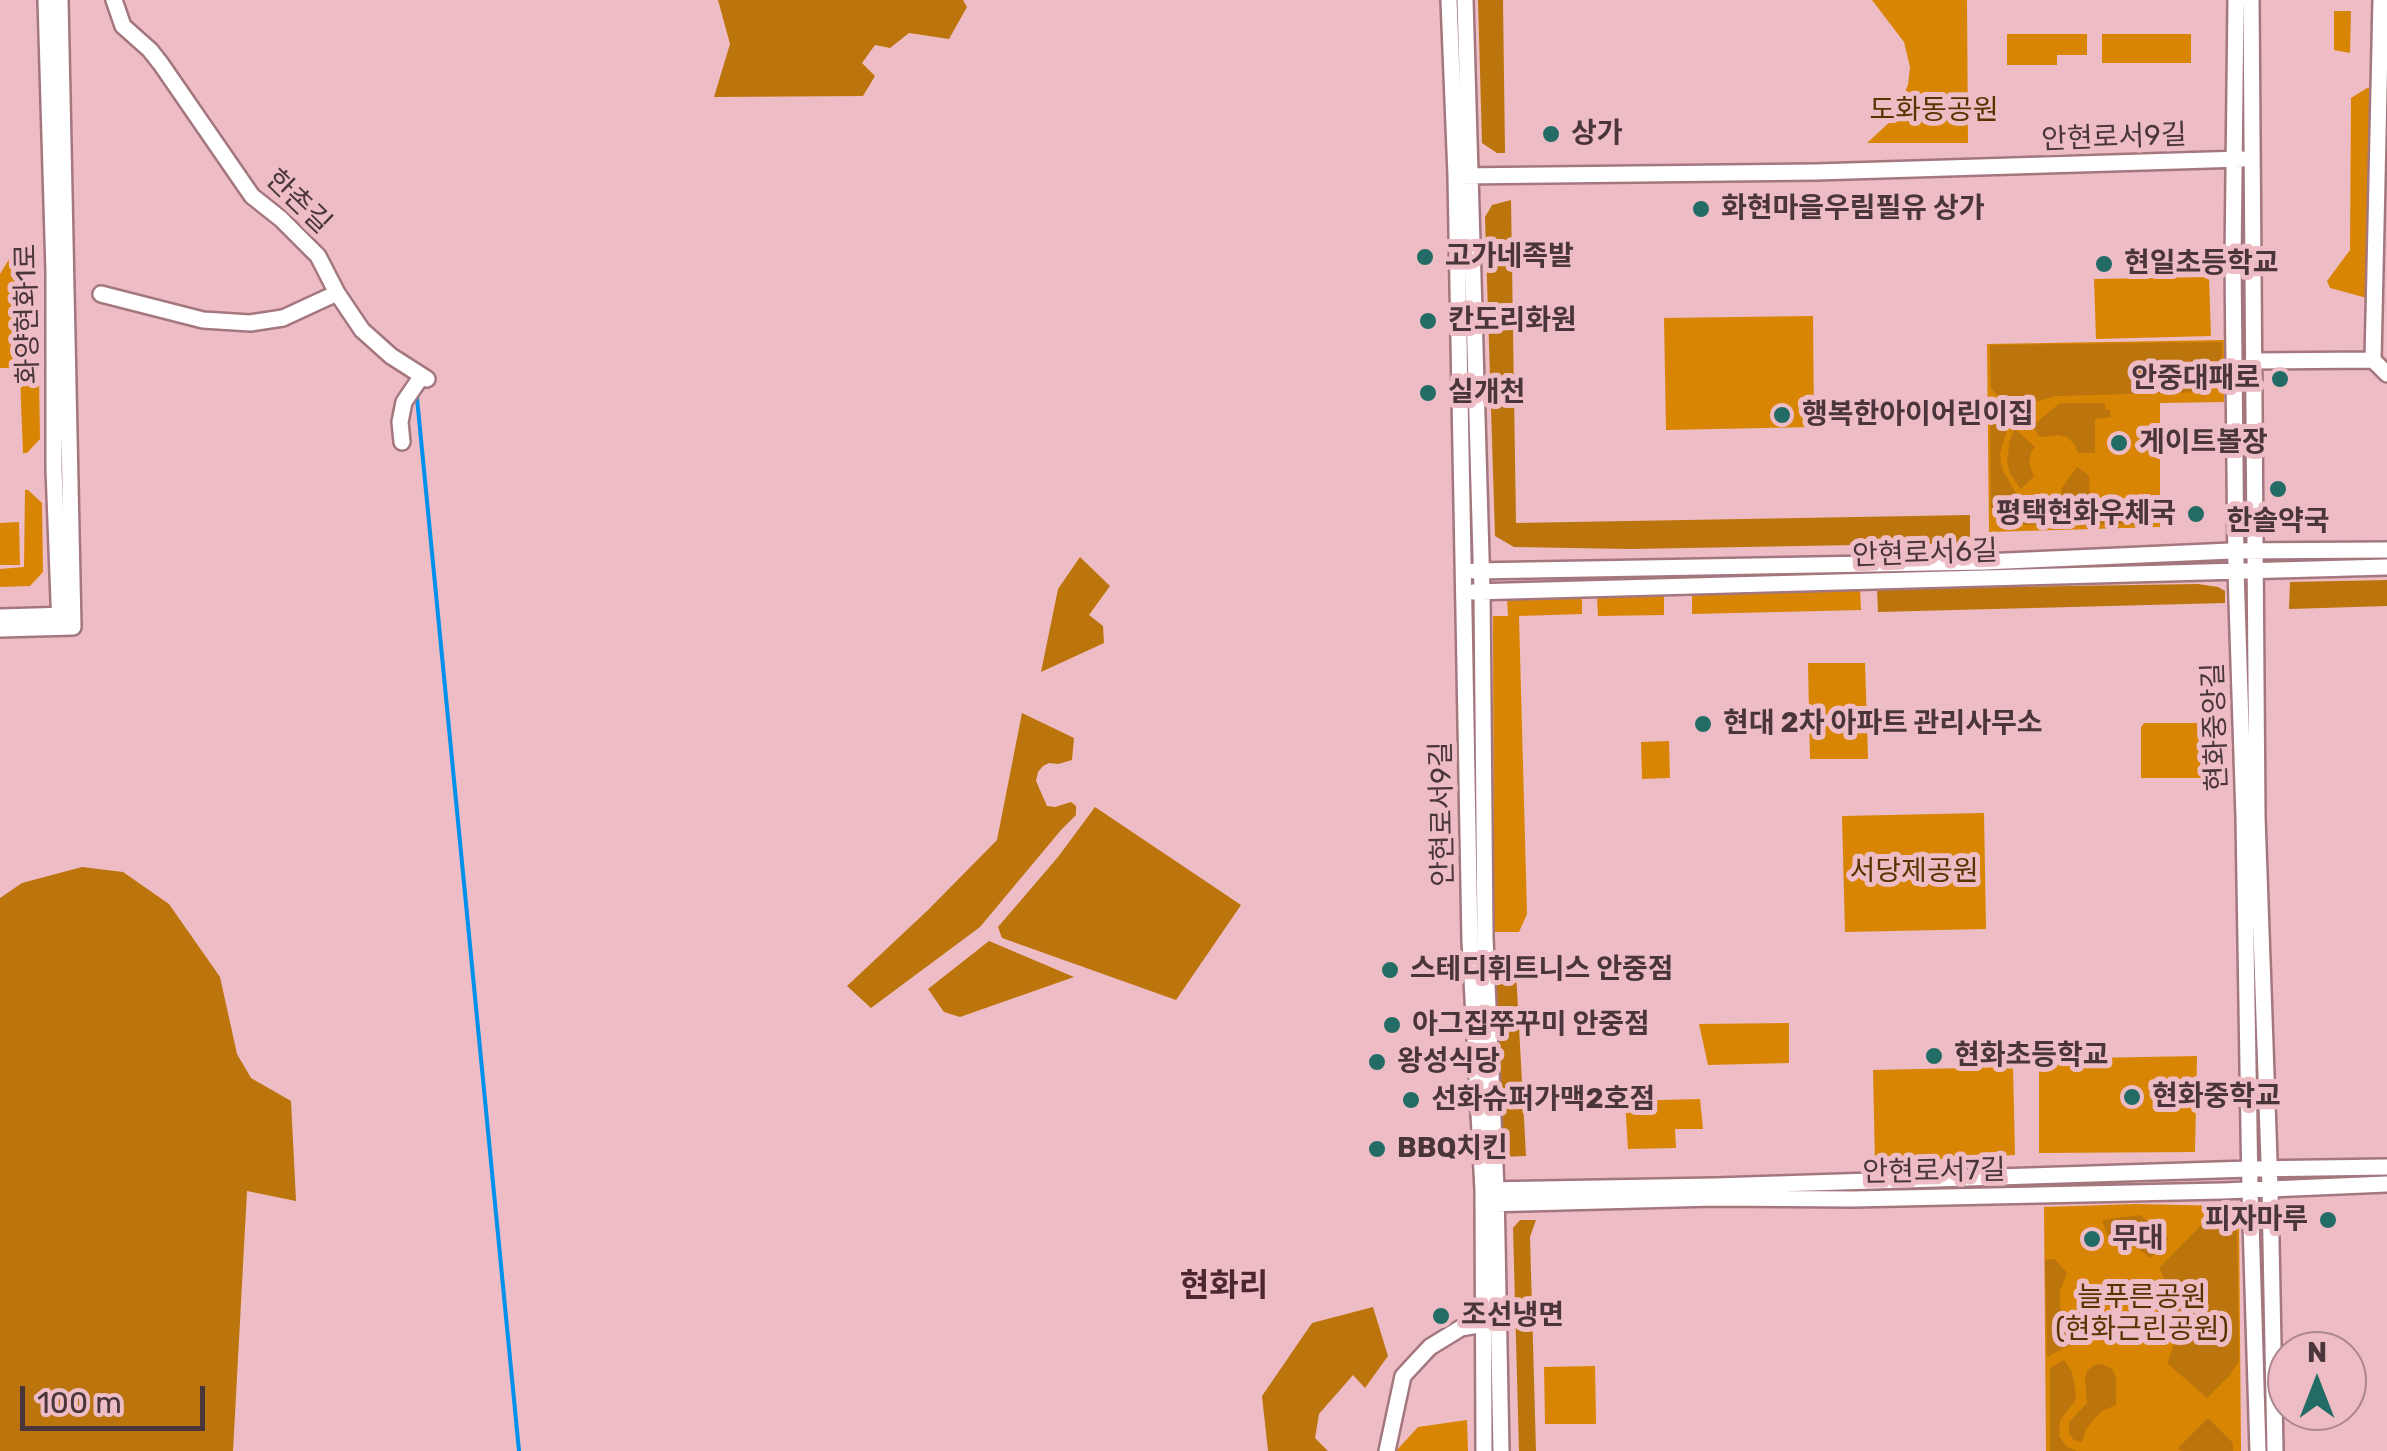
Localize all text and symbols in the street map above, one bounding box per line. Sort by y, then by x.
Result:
park label: 도화동공원 [1870,94,1998,128]
place label: 상가 [1571,117,1623,151]
street label: 안현로서9길 [2041,119,2187,157]
marker: 상가 [1540,123,1562,145]
street label: 한촌길 [259,163,337,241]
place label: 화현마을우림필유 상가 [1721,192,1985,226]
marker: 화현마을우림필유 상가 [1690,198,1712,220]
place label: 고가네족발 [1445,240,1574,274]
street label: 화양현화1로 [10,243,46,385]
marker: 고가네족발 [1414,246,1436,268]
place label: 현일초등학교 [2124,247,2279,281]
marker: 현일초등학교 [2093,253,2115,275]
place label: 칸도리화원 [1448,304,1577,338]
marker: 칸도리화원 [1417,310,1439,332]
place label: 안중대패로 [2131,362,2260,396]
marker: 안중대패로 [2269,368,2291,390]
place label: 실개천 [1448,376,1525,410]
marker: 실개천 [1417,382,1439,404]
place label: 행복한아이어린이집 [1802,398,2034,432]
marker: 행복한아이어린이집 [1771,404,1793,426]
place label: 게이트볼장 [2139,426,2268,460]
marker: 게이트볼장 [2108,432,2130,454]
marker: 한솔약국 [2267,478,2289,500]
place label: 평택현화우체국 [1996,497,2176,531]
marker: 평택현화우체국 [2185,503,2207,525]
place label: 한솔약국 [2226,505,2330,539]
street label: 안현로서6길 [1852,535,1998,573]
street label: 현화중앙길 [2197,662,2235,792]
place label: 현대 2차 아파트 관리사무소 [1723,707,2042,741]
marker: 현대 2차 아파트 관리사무소 [1692,713,1714,735]
street label: 안현로서9길 [1425,741,1461,887]
park label: 서당제공원 [1850,855,1978,889]
place label: 스테디휘트니스 안중점 [1410,953,1674,987]
marker: 스테디휘트니스 안중점 [1379,959,1401,981]
place label: 아그집쭈꾸미 안중점 [1412,1008,1650,1042]
marker: 아그집쭈꾸미 안중점 [1381,1014,1403,1036]
place label: 현화초등학교 [1954,1039,2109,1073]
place label: 왕성식당 [1397,1045,1500,1079]
marker: 현화초등학교 [1923,1045,1945,1067]
marker: 왕성식당 [1366,1051,1388,1073]
place label: 현화중학교 [2152,1080,2281,1114]
place label: 선화슈퍼가맥2호점 [1431,1083,1655,1117]
marker: 현화중학교 [2121,1086,2143,1108]
marker: 선화슈퍼가맥2호점 [1400,1089,1422,1111]
place label: BBQ치킨 [1397,1132,1508,1166]
marker: BBQ치킨 [1366,1138,1388,1160]
street label: 안현로서7길 [1862,1154,2006,1190]
place label: 피자마루 [2205,1203,2308,1237]
marker: 피자마루 [2317,1209,2339,1231]
place label: 무대 [2112,1222,2164,1256]
marker: 무대 [2081,1228,2103,1250]
district label: 현화리 [1180,1268,1268,1306]
park label: 늘푸른공원 (현화근린공원) [2055,1281,2229,1347]
place label: 조선냉면 [1461,1299,1564,1333]
marker: 조선냉면 [1430,1305,1452,1327]
north arrow [2267,1331,2367,1431]
text: N [2307,1336,2327,1369]
scale bar [25,1366,210,1428]
text: 100 m [37,1385,122,1421]

